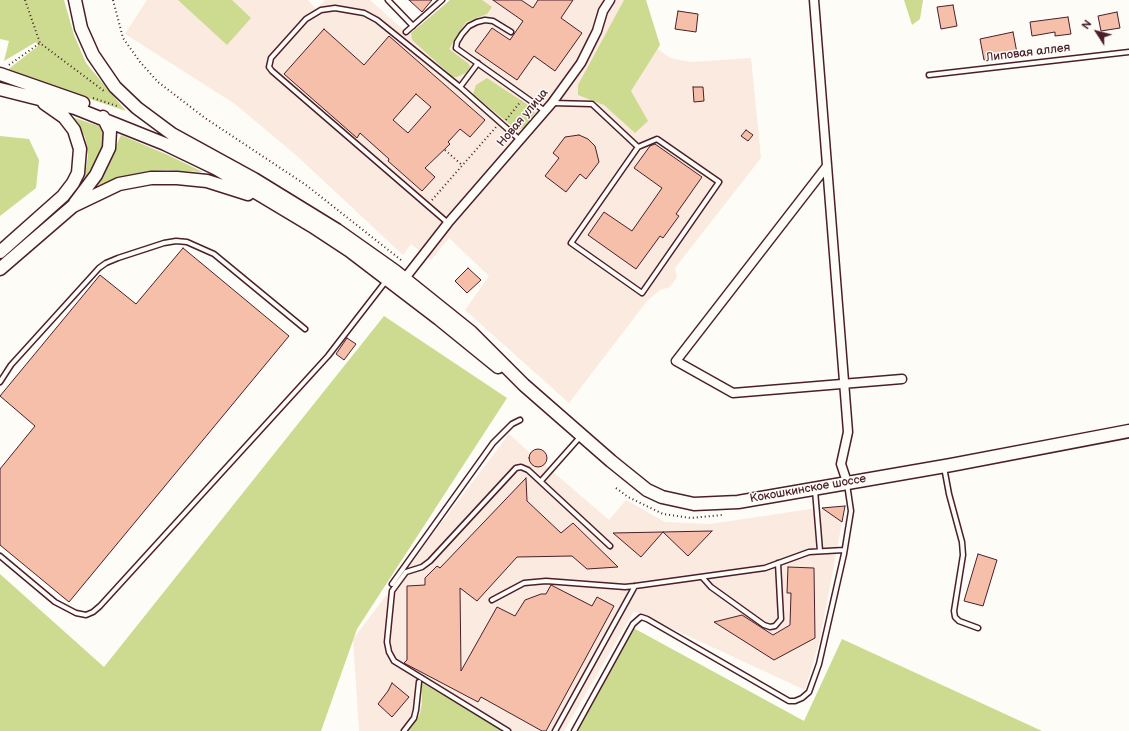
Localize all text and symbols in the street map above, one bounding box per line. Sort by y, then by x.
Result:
north arrow [1077,12,1117,52]
text: N [1079,17,1095,32]
street label: Липовая аллея [985,41,1071,65]
street label: Новая улица [494,86,552,150]
street label: Кокошкинское шоссе [749,472,867,506]

